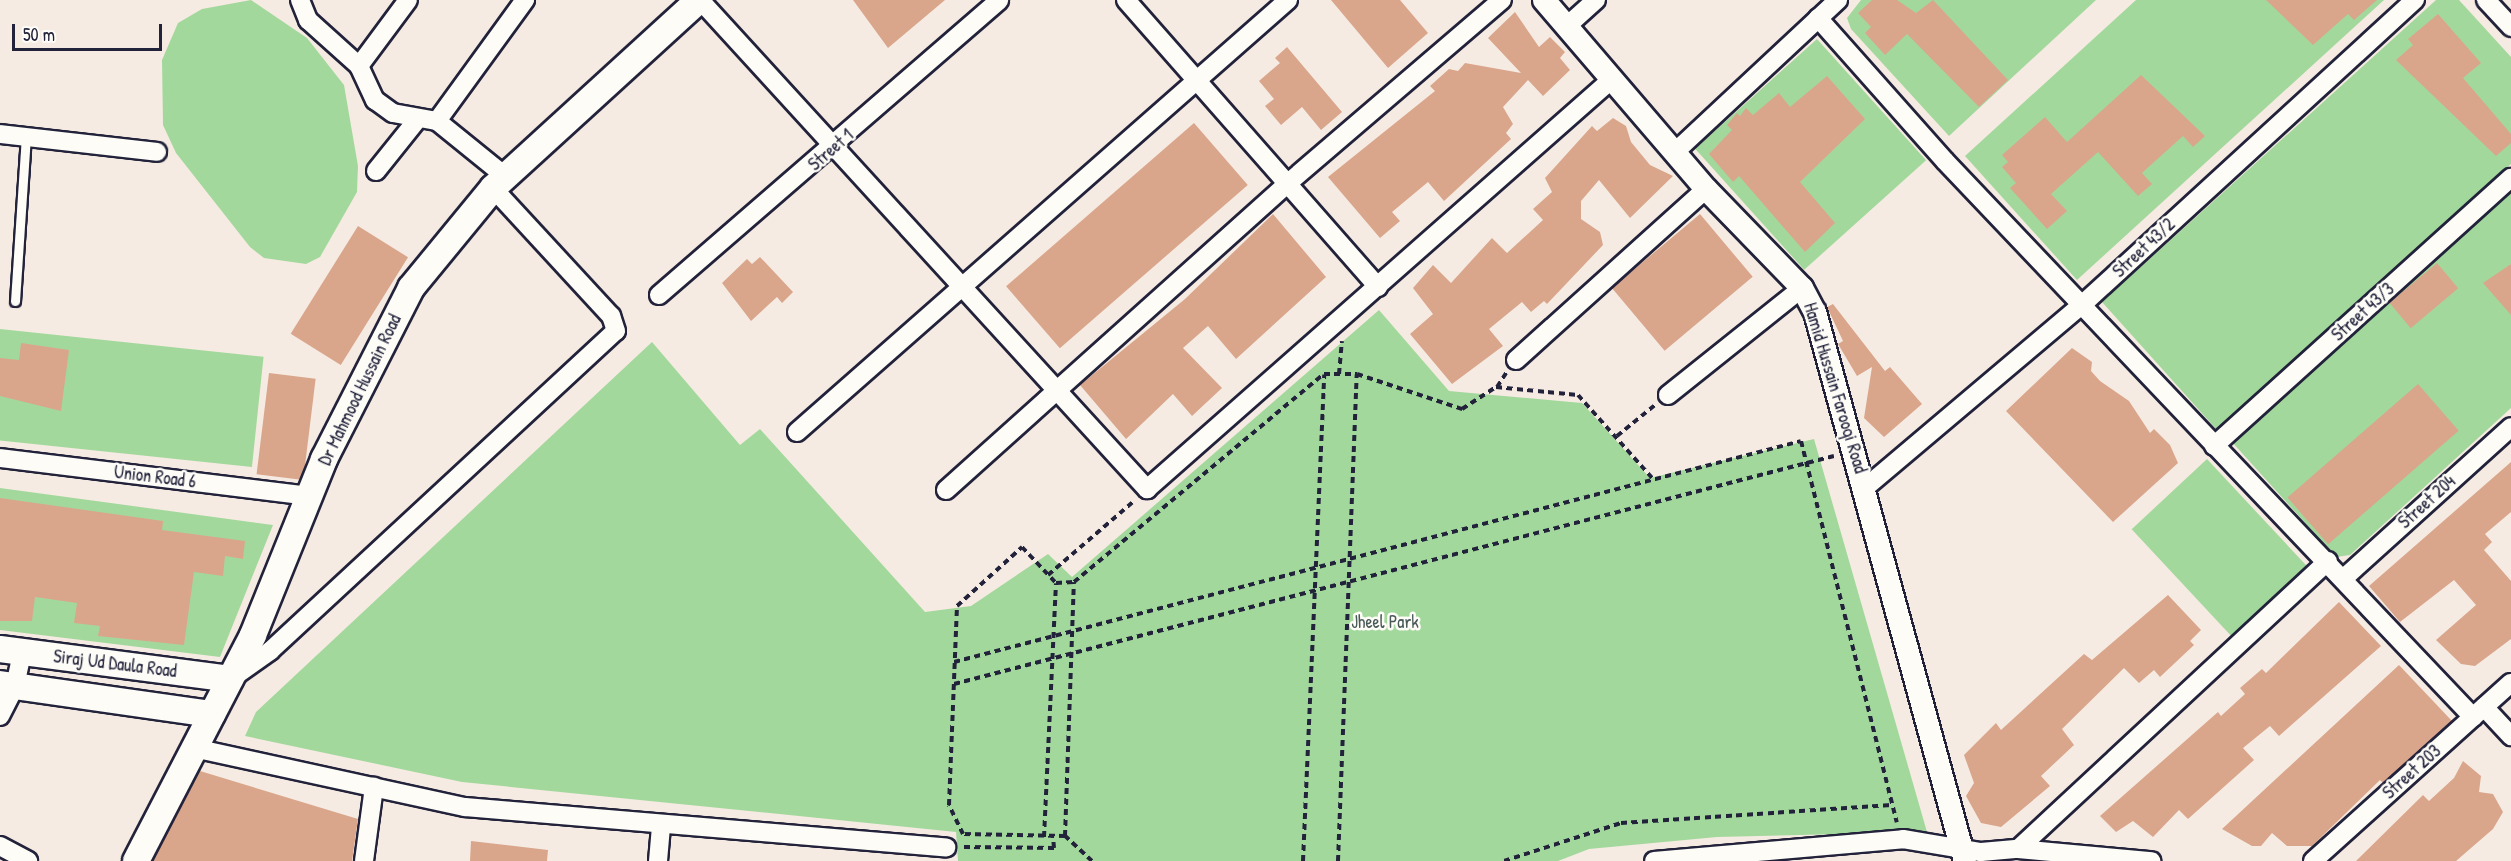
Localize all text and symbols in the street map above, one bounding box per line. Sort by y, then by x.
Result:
scale bar [15,12,165,50]
text: 50 m [23,22,55,47]
street label: Street 1 [804,125,858,175]
street label: Street 43/2 [2109,214,2179,282]
street label: Street 43/3 [2327,278,2399,346]
street label: Hamid Hussain Farooqi Road [1799,300,1871,476]
street label: Dr Mahmood Hussain Road [314,311,406,469]
street label: Union Road 6 [113,461,197,493]
street label: Street 204 [2394,471,2460,533]
park label: Jheel Park [1351,611,1419,633]
street label: Siraj Ud Daula Road [52,646,178,682]
street label: Street 203 [2379,740,2445,804]

